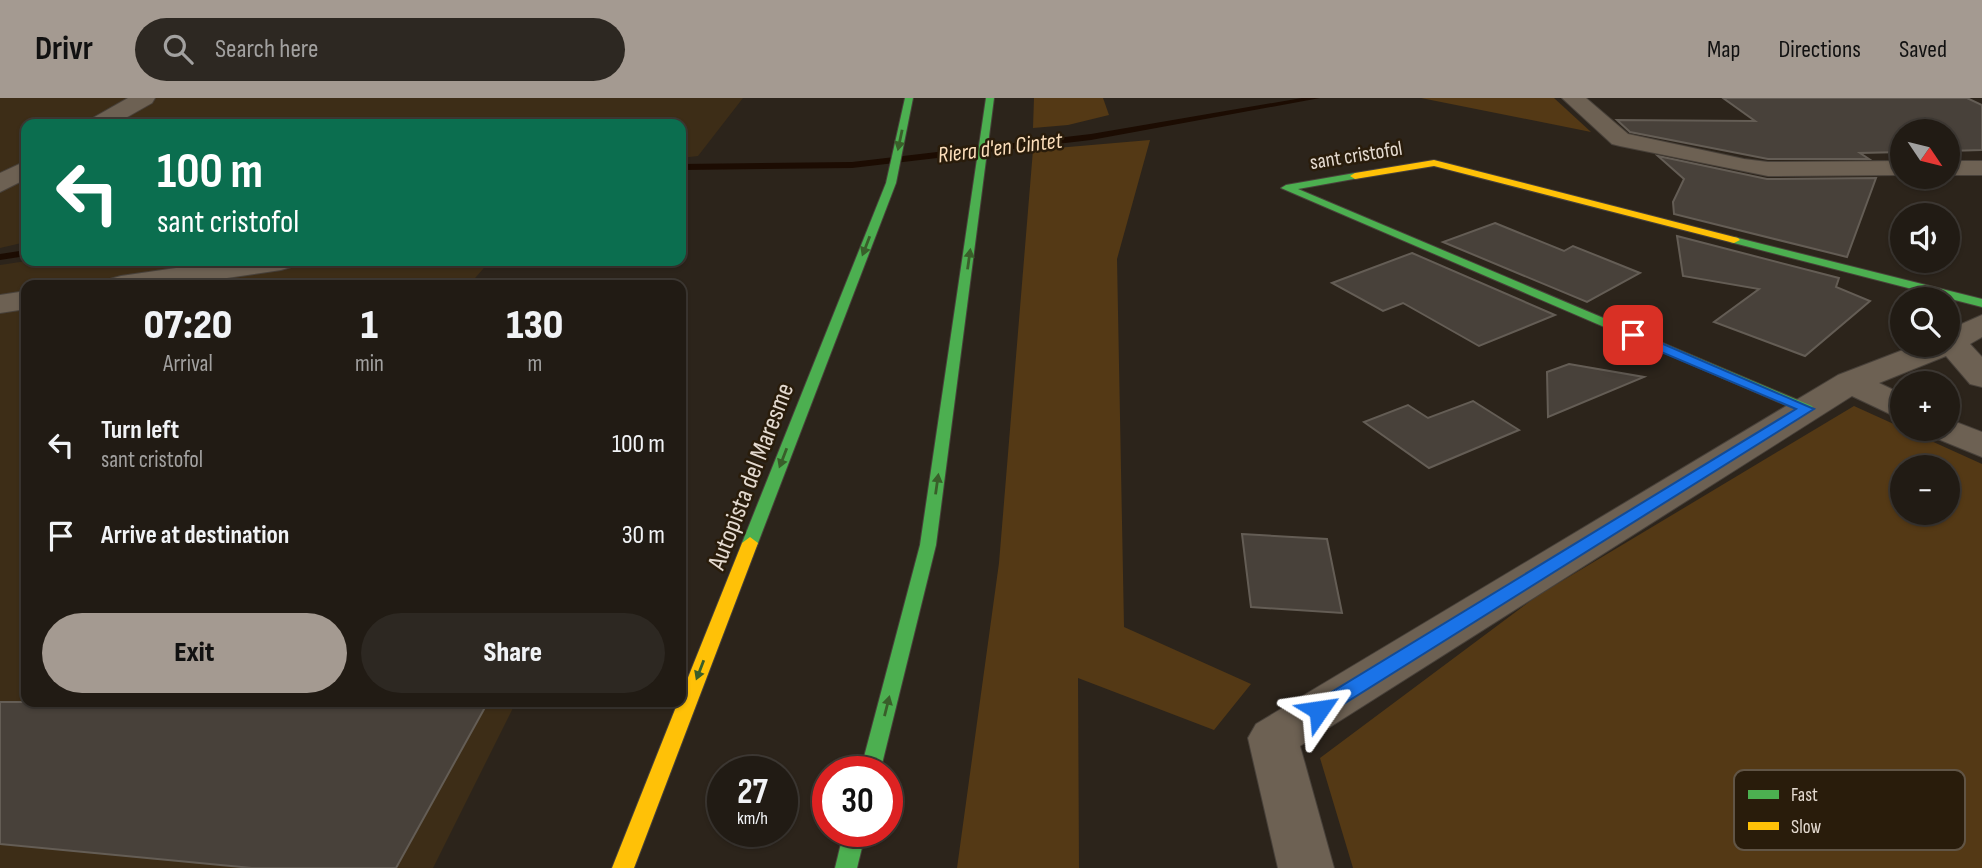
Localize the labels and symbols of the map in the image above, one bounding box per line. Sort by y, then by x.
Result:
north arrow [1890,119,1960,189]
water label: Riera d'en Cintet [936,126,1065,170]
one-way arrow [894,129,905,151]
street label: sant cristofol [1308,136,1404,175]
one-way arrow [860,236,871,257]
one-way arrow [964,247,975,269]
pin [1603,305,1663,365]
street label: Autopista del Maresme [701,379,801,575]
one-way arrow [778,448,789,469]
one-way arrow [931,473,942,495]
one-way arrow [695,660,706,681]
position arrow [1282,673,1356,747]
one-way arrow [882,694,893,716]
speed limit sign: 30 [812,756,903,847]
legend [1734,770,1965,850]
text: Fast [1791,784,1818,807]
text: Slow [1791,816,1821,839]

